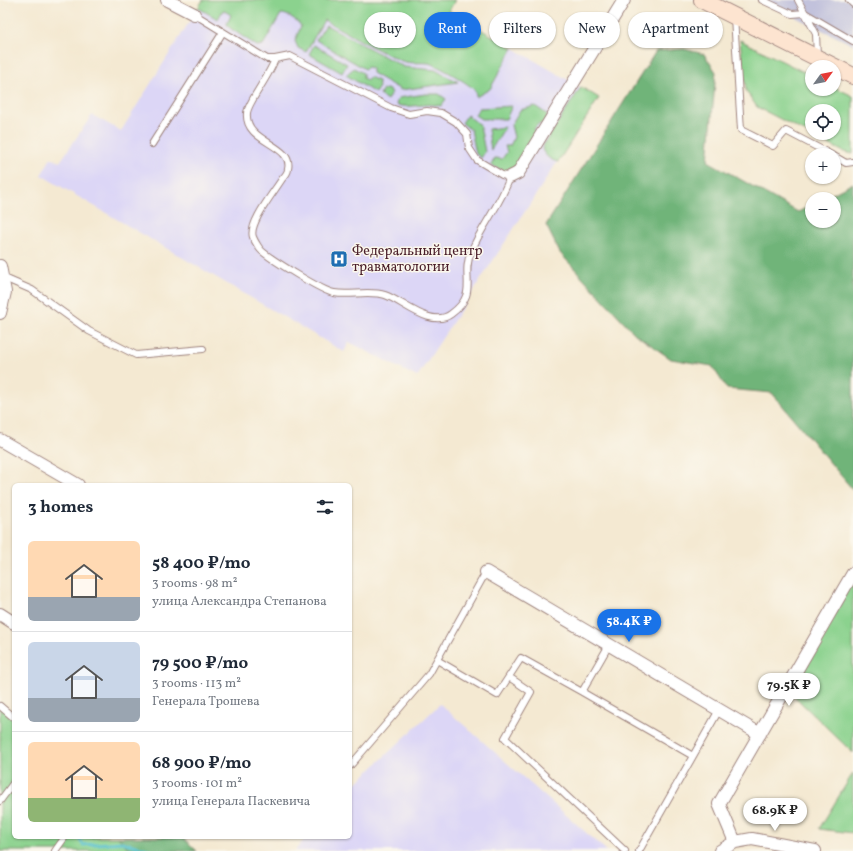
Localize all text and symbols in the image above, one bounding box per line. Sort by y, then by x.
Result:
chip: Buy [364,12,416,48]
chip: Rent [424,12,481,48]
chip: Filters [489,12,556,48]
chip: New [564,12,620,48]
chip: Apartment [628,12,723,48]
north arrow [805,60,841,96]
map controls [805,60,841,228]
button: locate [805,104,841,140]
button: + [805,148,841,184]
button: − [805,192,841,228]
place label: Федеральный центр травматологии [352,242,482,277]
hospital icon: Федеральный центр травматологии [329,249,349,269]
text: 3 homes [28,496,93,519]
icon: filters [314,496,336,518]
text: 58 400 ₽/mo [152,552,250,575]
icon: home [60,557,108,605]
text: 3 rooms · 98 m² [152,575,238,593]
text: улица Александра Степанова [152,593,327,611]
pin: 58.4K ₽ [592,609,666,643]
text: 58.4K ₽ [606,613,652,631]
text: 79 500 ₽/mo [152,652,248,675]
icon: home [60,658,108,706]
pin: 79.5K ₽ [752,673,826,707]
text: 3 rooms · 113 m² [152,675,241,693]
text: 79.5K ₽ [767,677,811,695]
text: Генерала Трошева [152,693,260,711]
text: 68 900 ₽/mo [152,752,251,775]
icon: home [60,758,108,806]
text: 3 rooms · 101 m² [152,775,242,793]
text: улица Генерала Паскевича [152,793,310,811]
pin: 68.9K ₽ [738,798,812,832]
text: 68.9K ₽ [752,802,798,820]

